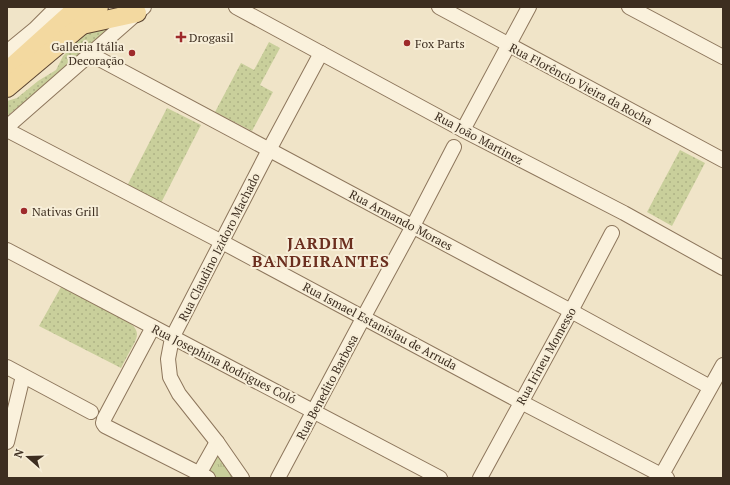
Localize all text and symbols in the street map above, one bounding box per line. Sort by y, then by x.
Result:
place label: Drogasil [189,30,234,45]
marker: Drogasil [176,32,186,42]
place label: Fox Parts [415,36,465,51]
marker: Fox Parts [402,38,412,48]
place label: Galleria Itália Decoração [51,39,124,68]
street label: Rua Florêncio Vieira da Rocha [507,40,655,128]
marker: Galleria Itália Decoração [127,48,137,58]
street label: Rua João Martinez [432,108,526,168]
street label: Rua Claudino Izidoro Machado [175,170,263,324]
street label: Rua Armando Moraes [347,186,455,254]
place label: Nativas Grill [32,204,99,219]
marker: Nativas Grill [19,206,29,216]
district label: JARDIM BANDEIRANTES [252,232,390,272]
street label: Rua Ismael Estanislau de Arruda [300,279,460,373]
street label: Rua Irineu Momesso [513,304,579,407]
street label: Rua Josephina Rodrigues Coló [149,321,299,407]
street label: Rua Benedito Barbosa [293,332,361,442]
north arrow [8,437,48,477]
text: N [11,447,27,460]

